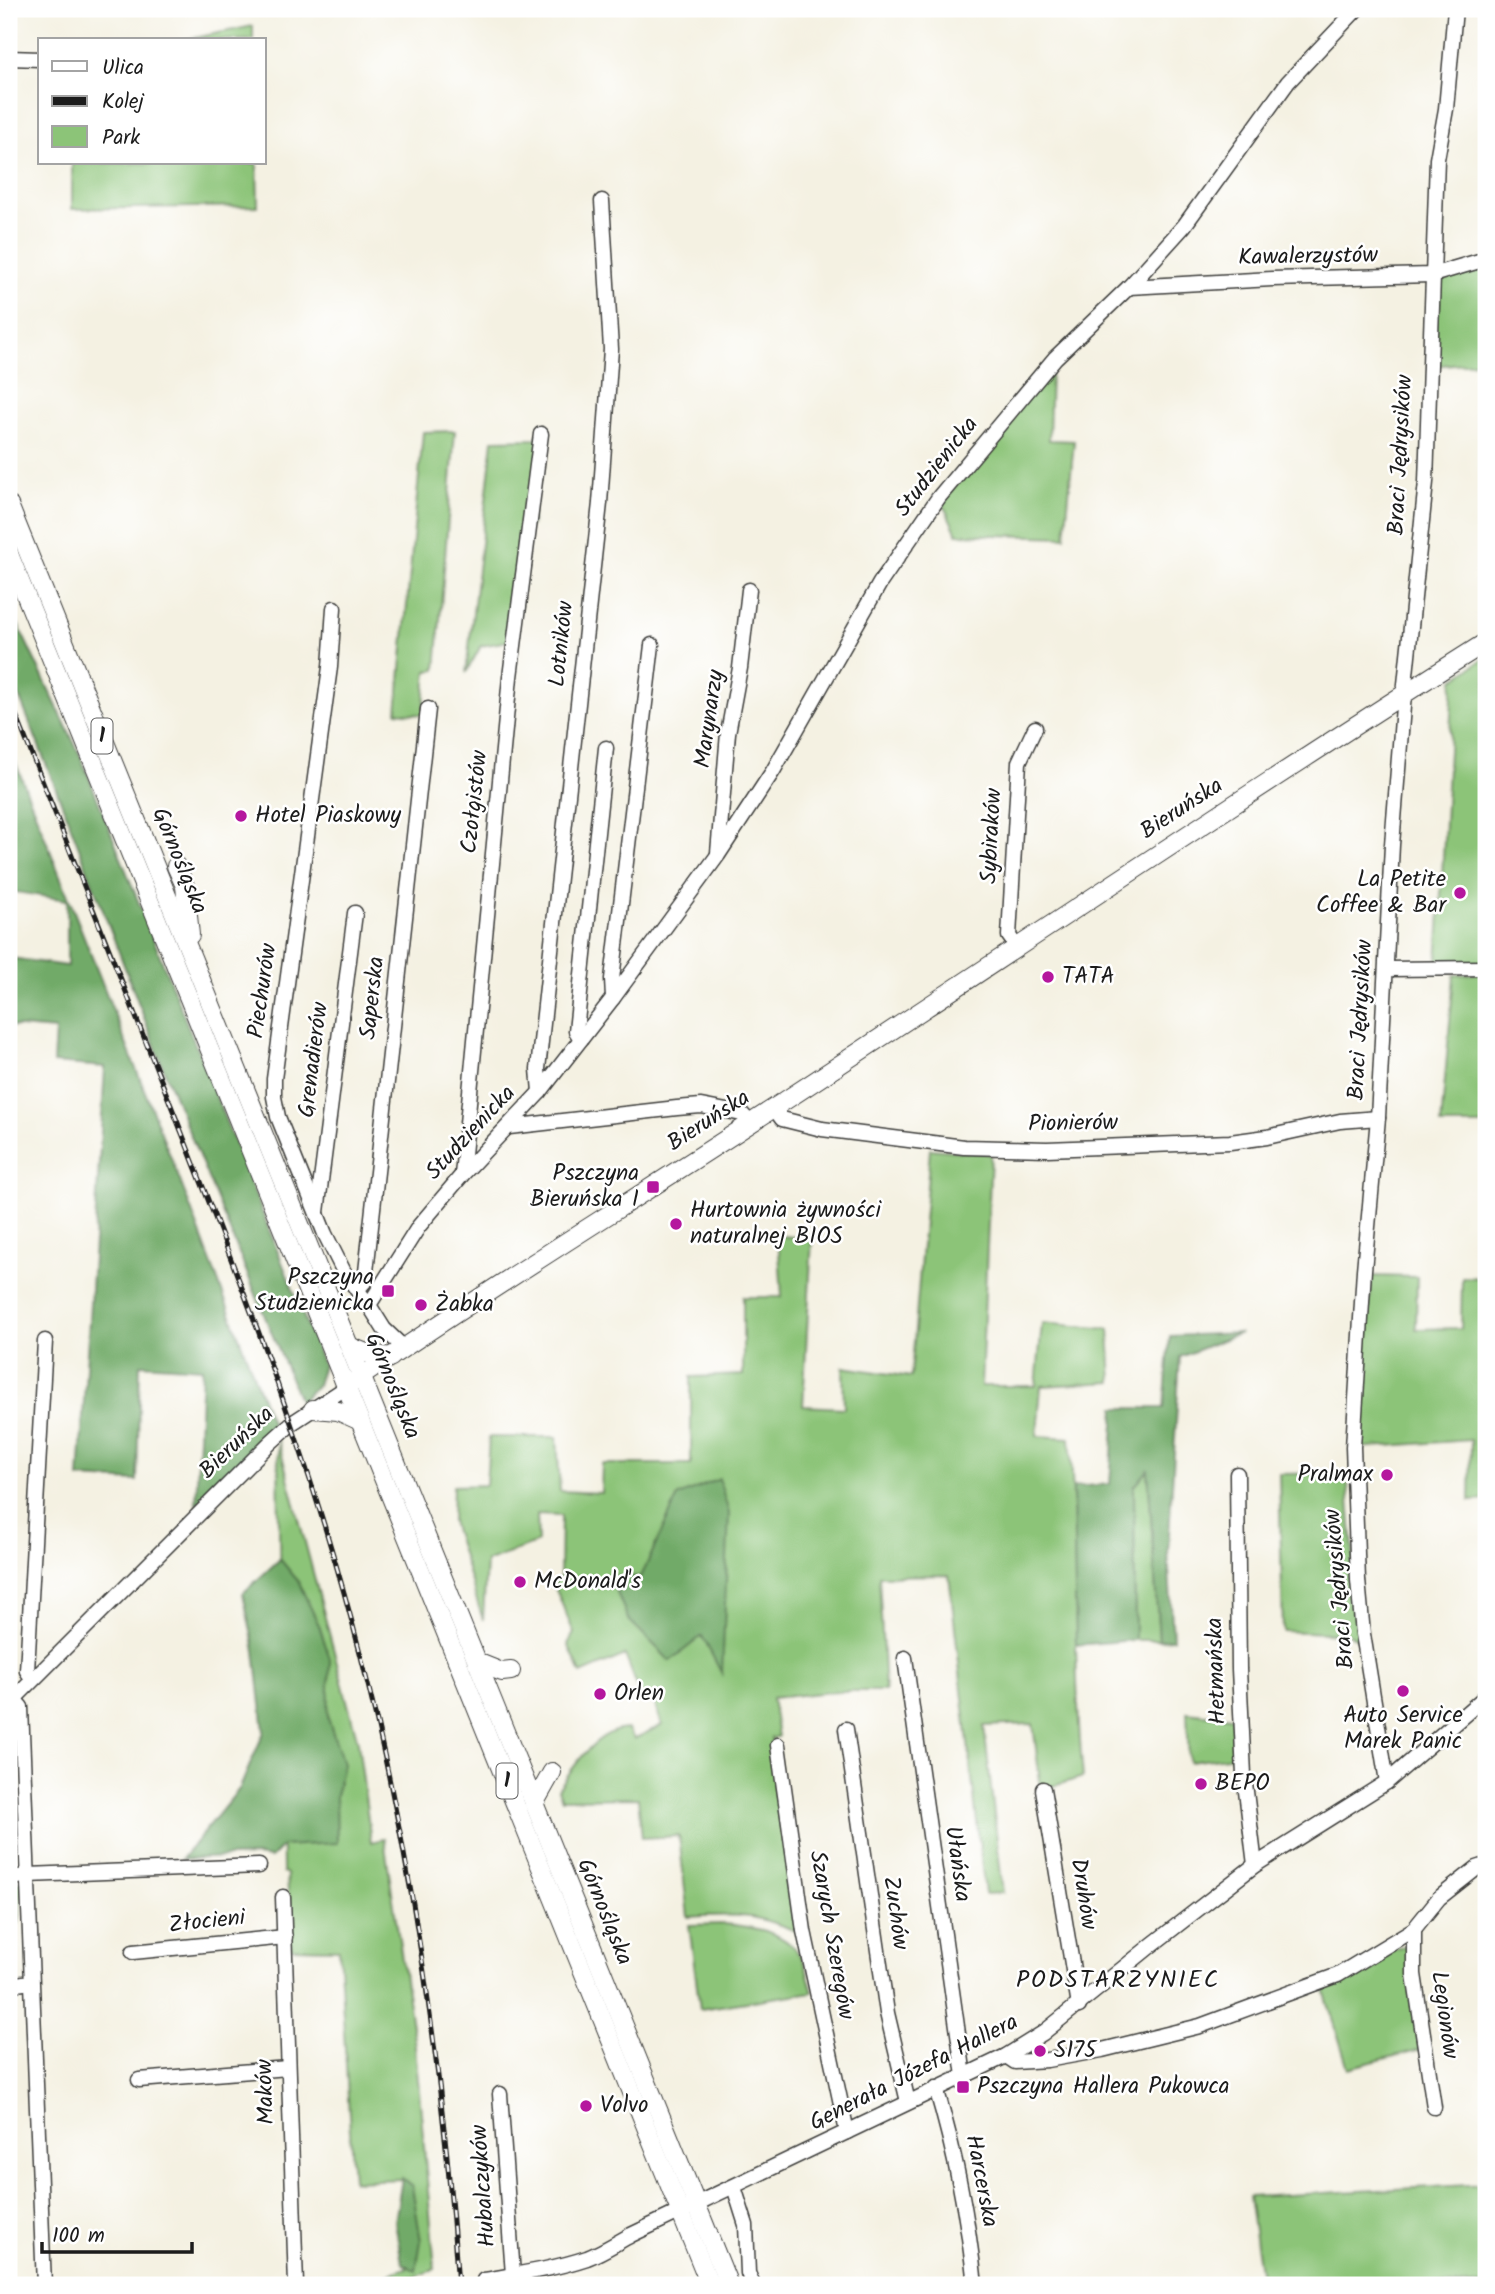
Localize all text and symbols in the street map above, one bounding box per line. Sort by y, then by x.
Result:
legend [38,38,266,164]
text: Ulica [102,52,144,85]
text: Kolej [102,86,145,119]
text: Park [102,122,140,155]
street label: Kawalerzystów [1238,238,1379,276]
street label: Braci Jędrysików [1379,373,1423,536]
street label: Studzienicka [886,409,988,525]
street label: Lotników [540,599,584,689]
street label: Marynarzy [685,667,735,770]
road number: 1 [92,718,112,754]
street label: Czołgistów [452,748,498,855]
street label: Bieruńska [1133,769,1231,849]
street label: Sybiraków [972,787,1013,885]
place label: Hotel Piaskowy [255,798,401,834]
street label: Górnośląska [141,802,217,920]
marker: Hotel Piaskowy [233,808,249,824]
place label: La Petite Coffee & Bar [1316,862,1447,924]
marker: La Petite Coffee & Bar [1452,885,1468,901]
street label: Braci Jędrysików [1339,938,1383,1101]
street label: Piechurów [239,941,288,1041]
street label: Saperska [351,955,395,1041]
place label: TATA [1062,959,1115,995]
marker: TATA [1040,969,1056,985]
street label: Grenadierów [289,1000,339,1120]
street label: Studzienicka [417,1077,525,1189]
street label: Bieruńska [660,1081,758,1161]
street label: Pionierów [1028,1105,1119,1143]
place label: Pszczyna Bieruńska I [530,1156,639,1218]
marker: Pszczyna Bieruńska I [645,1179,661,1195]
place label: Hurtownia żywności naturalnej BIOS [690,1193,883,1255]
marker: Hurtownia żywności naturalnej BIOS [668,1216,684,1232]
place label: Pszczyna Studzienicka [255,1260,374,1322]
marker: Pszczyna Studzienicka [380,1283,396,1299]
place label: Żabka [435,1287,494,1323]
marker: Żabka [413,1297,429,1313]
street label: Górnośląska [354,1327,430,1445]
street label: Bieruńska [191,1398,283,1488]
place label: Pralmax [1298,1457,1374,1493]
marker: Pralmax [1379,1467,1395,1483]
street label: Braci Jędrysików [1315,1507,1365,1671]
place label: McDonald's [534,1564,641,1600]
marker: McDonald's [512,1574,528,1590]
street label: Hetmańska [1197,1617,1237,1725]
place label: Orlen [614,1676,664,1712]
marker: Auto Service Marek Panic [1395,1683,1411,1699]
marker: Orlen [592,1686,608,1702]
place label: Auto Service Marek Panic [1343,1698,1463,1760]
road number: 1 [496,1764,518,1798]
place label: BEPO [1215,1766,1270,1802]
marker: BEPO [1193,1776,1209,1792]
street label: Ułańska [934,1824,980,1904]
street label: Szarych Szeregów [798,1848,864,2023]
street label: Górnośląska [566,1853,642,1971]
street label: Druhów [1060,1856,1106,1933]
street label: Zuchów [872,1874,918,1953]
street label: Złocieni [167,1900,249,1944]
district label: PODSTARZYNIEC [1016,1961,1220,2000]
street label: Legionów [1420,1969,1468,2062]
street label: Generała Józefa Hallera [803,2005,1025,2141]
place label: S175 [1054,2033,1098,2069]
marker: S175 [1032,2043,1048,2059]
street label: Maków [247,2058,285,2125]
place label: Pszczyna Hallera Pukowca [977,2069,1230,2105]
marker: Pszczyna Hallera Pukowca [955,2079,971,2095]
place label: Volvo [600,2088,648,2124]
marker: Volvo [578,2098,594,2114]
street label: Hubalczyków [462,2123,506,2248]
street label: Harcerska [954,2132,1008,2230]
scale bar [42,2210,192,2254]
text: 100 m [52,2220,105,2253]

